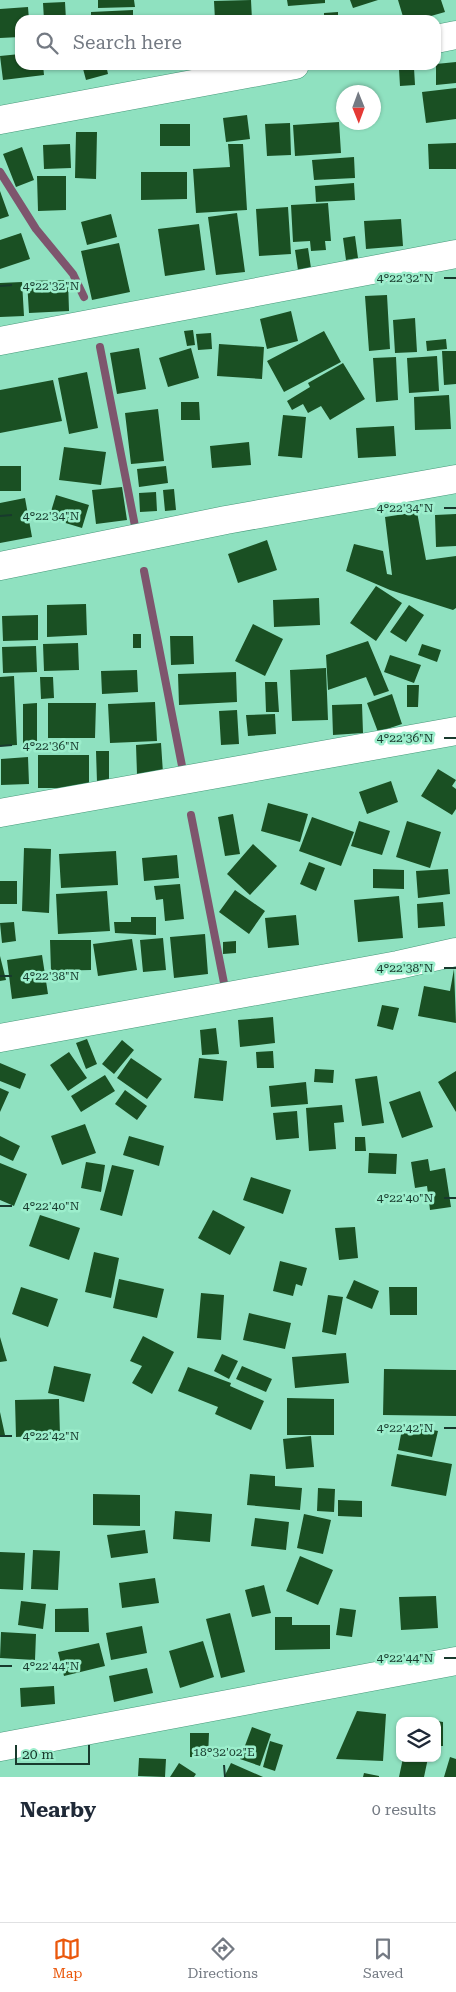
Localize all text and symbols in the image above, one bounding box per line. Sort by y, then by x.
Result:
search box [15,15,441,70]
icon: search [33,29,61,57]
text: Search here [73,31,182,54]
north arrow [336,85,381,130]
text: 4°22'32"N [377,271,434,285]
text: 4°22'32"N [23,279,80,293]
text: 4°22'34"N [377,501,434,515]
text: 4°22'34"N [23,509,80,523]
text: 4°22'36"N [377,731,434,745]
text: 4°22'36"N [23,739,80,753]
text: 4°22'38"N [377,961,434,975]
text: 4°22'38"N [23,969,80,983]
text: 4°22'40"N [377,1191,434,1205]
text: 4°22'40"N [23,1199,80,1213]
text: 4°22'42"N [377,1421,434,1435]
text: 4°22'42"N [23,1429,80,1443]
text: 4°22'44"N [377,1651,434,1665]
text: 4°22'44"N [23,1659,80,1673]
map controls [396,1717,441,1762]
button: layers [396,1717,441,1762]
scale bar [15,1742,90,1765]
text: 18°32'02"E [193,1745,255,1759]
text: 20 m [22,1746,54,1762]
text: Nearby [20,1798,96,1822]
text: 0 results [372,1800,436,1819]
tab: Map [53,1935,82,1981]
tab: Directions [187,1935,258,1981]
tab: Saved [363,1935,404,1981]

